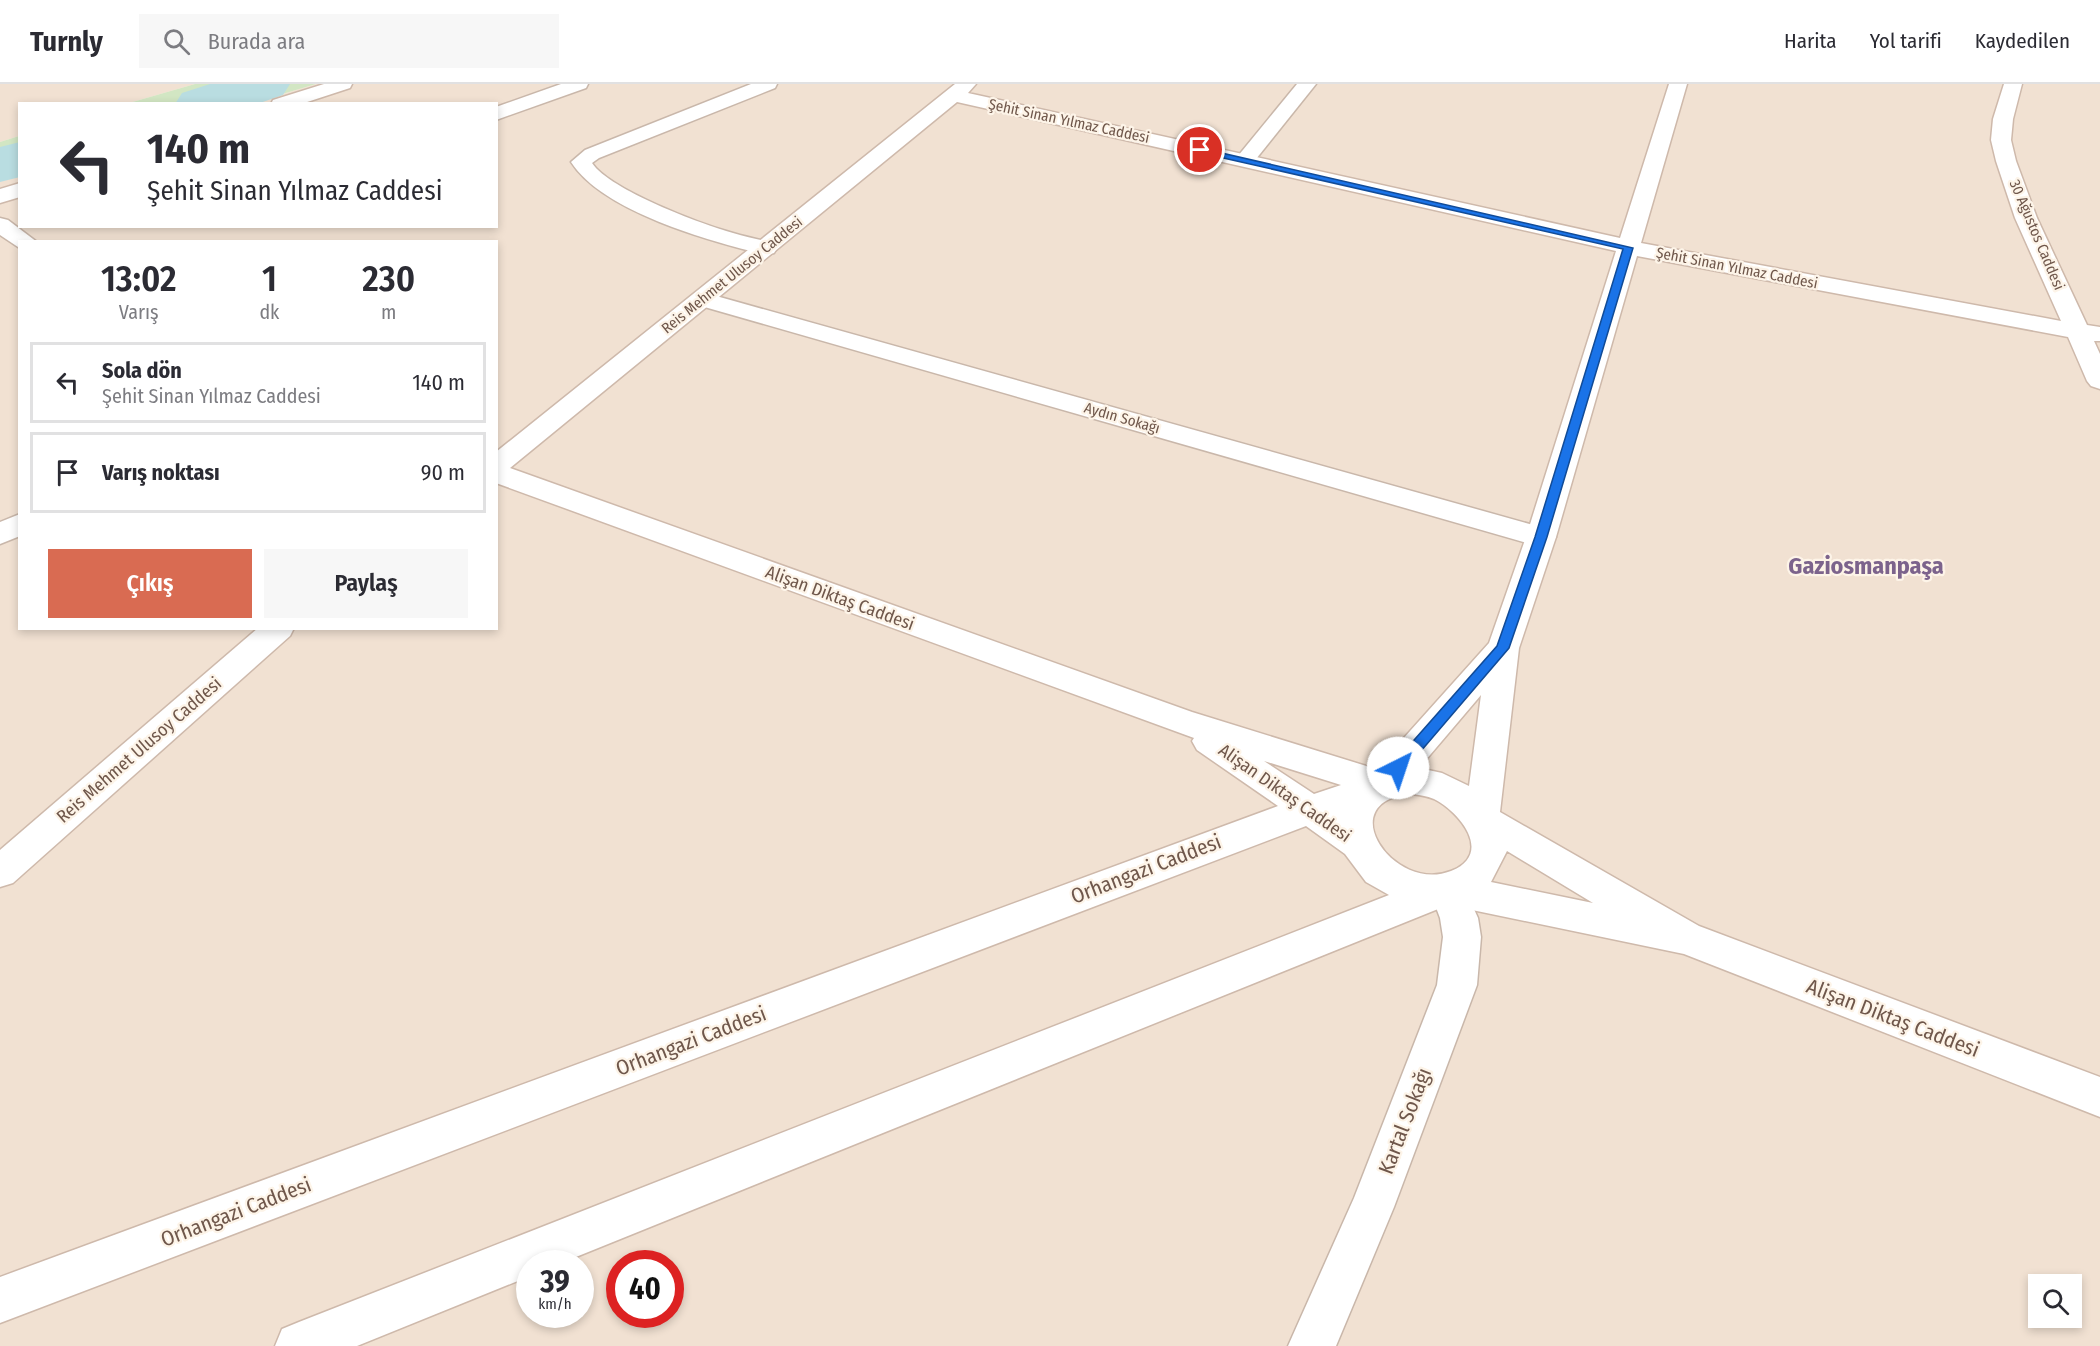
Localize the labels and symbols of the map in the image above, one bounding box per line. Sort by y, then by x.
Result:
street label: Şehit Sinan Yılmaz Caddesi [987,95,1151,147]
pin [1174,124,1225,175]
street label: 30 Ağustos Caddesi [2006,177,2068,293]
street label: Reis Mehmet Ulusoy Caddesi [658,213,806,337]
street label: Şehit Sinan Yılmaz Caddesi [1655,244,1819,292]
street label: Aydın Sokağı [1082,399,1162,437]
district label: Gaziosmanpaşa [1788,552,1944,580]
street label: Alişan Diktaş Caddesi [763,561,917,635]
street label: Reis Mehmet Ulusoy Caddesi [52,672,226,828]
position arrow [1366,736,1430,800]
street label: Alişan Diktaş Caddesi [1214,739,1356,847]
street label: Orhangazi Caddesi [1067,828,1225,910]
street label: Alişan Diktaş Caddesi [1803,973,1983,1063]
street label: Orhangazi Caddesi [612,1000,770,1082]
street label: Kartal Sokağı [1373,1064,1437,1178]
street label: Orhangazi Caddesi [157,1171,315,1253]
speed limit sign: 40 [606,1250,684,1328]

